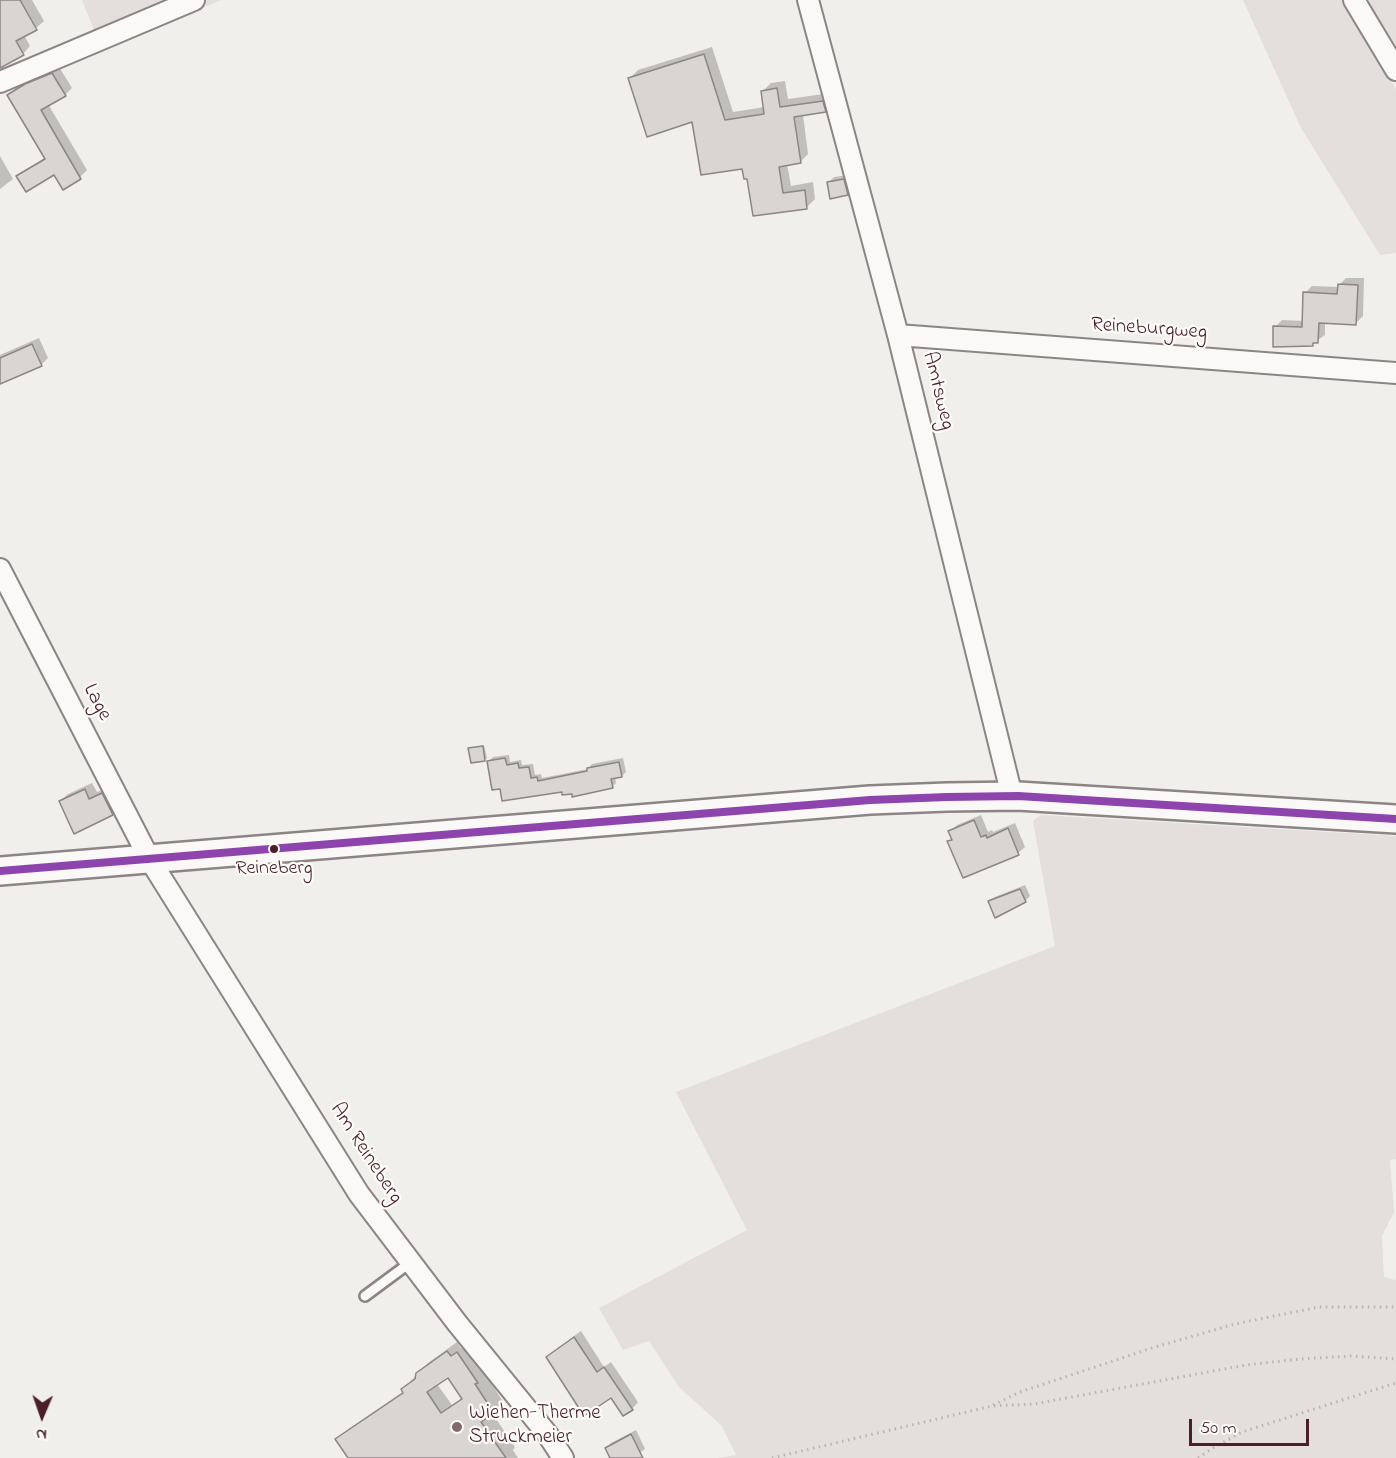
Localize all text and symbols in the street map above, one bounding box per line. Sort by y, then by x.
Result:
street label: Reineburgweg [1090,313,1208,347]
street label: Amtsweg [915,349,959,433]
street label: Lage [76,680,116,726]
marker: Reineberg [268,843,280,855]
place label: Reineberg [235,858,313,882]
street label: Am Reineberg [323,1099,407,1209]
north arrow [12,1386,72,1446]
place label: Wiehen-Therme Struckmeier [469,1402,601,1452]
scale bar [1192,1407,1312,1445]
text: 50 m [1200,1416,1237,1442]
marker: Wiehen-Therme Struckmeier [450,1420,464,1434]
text: N [36,1422,47,1446]

